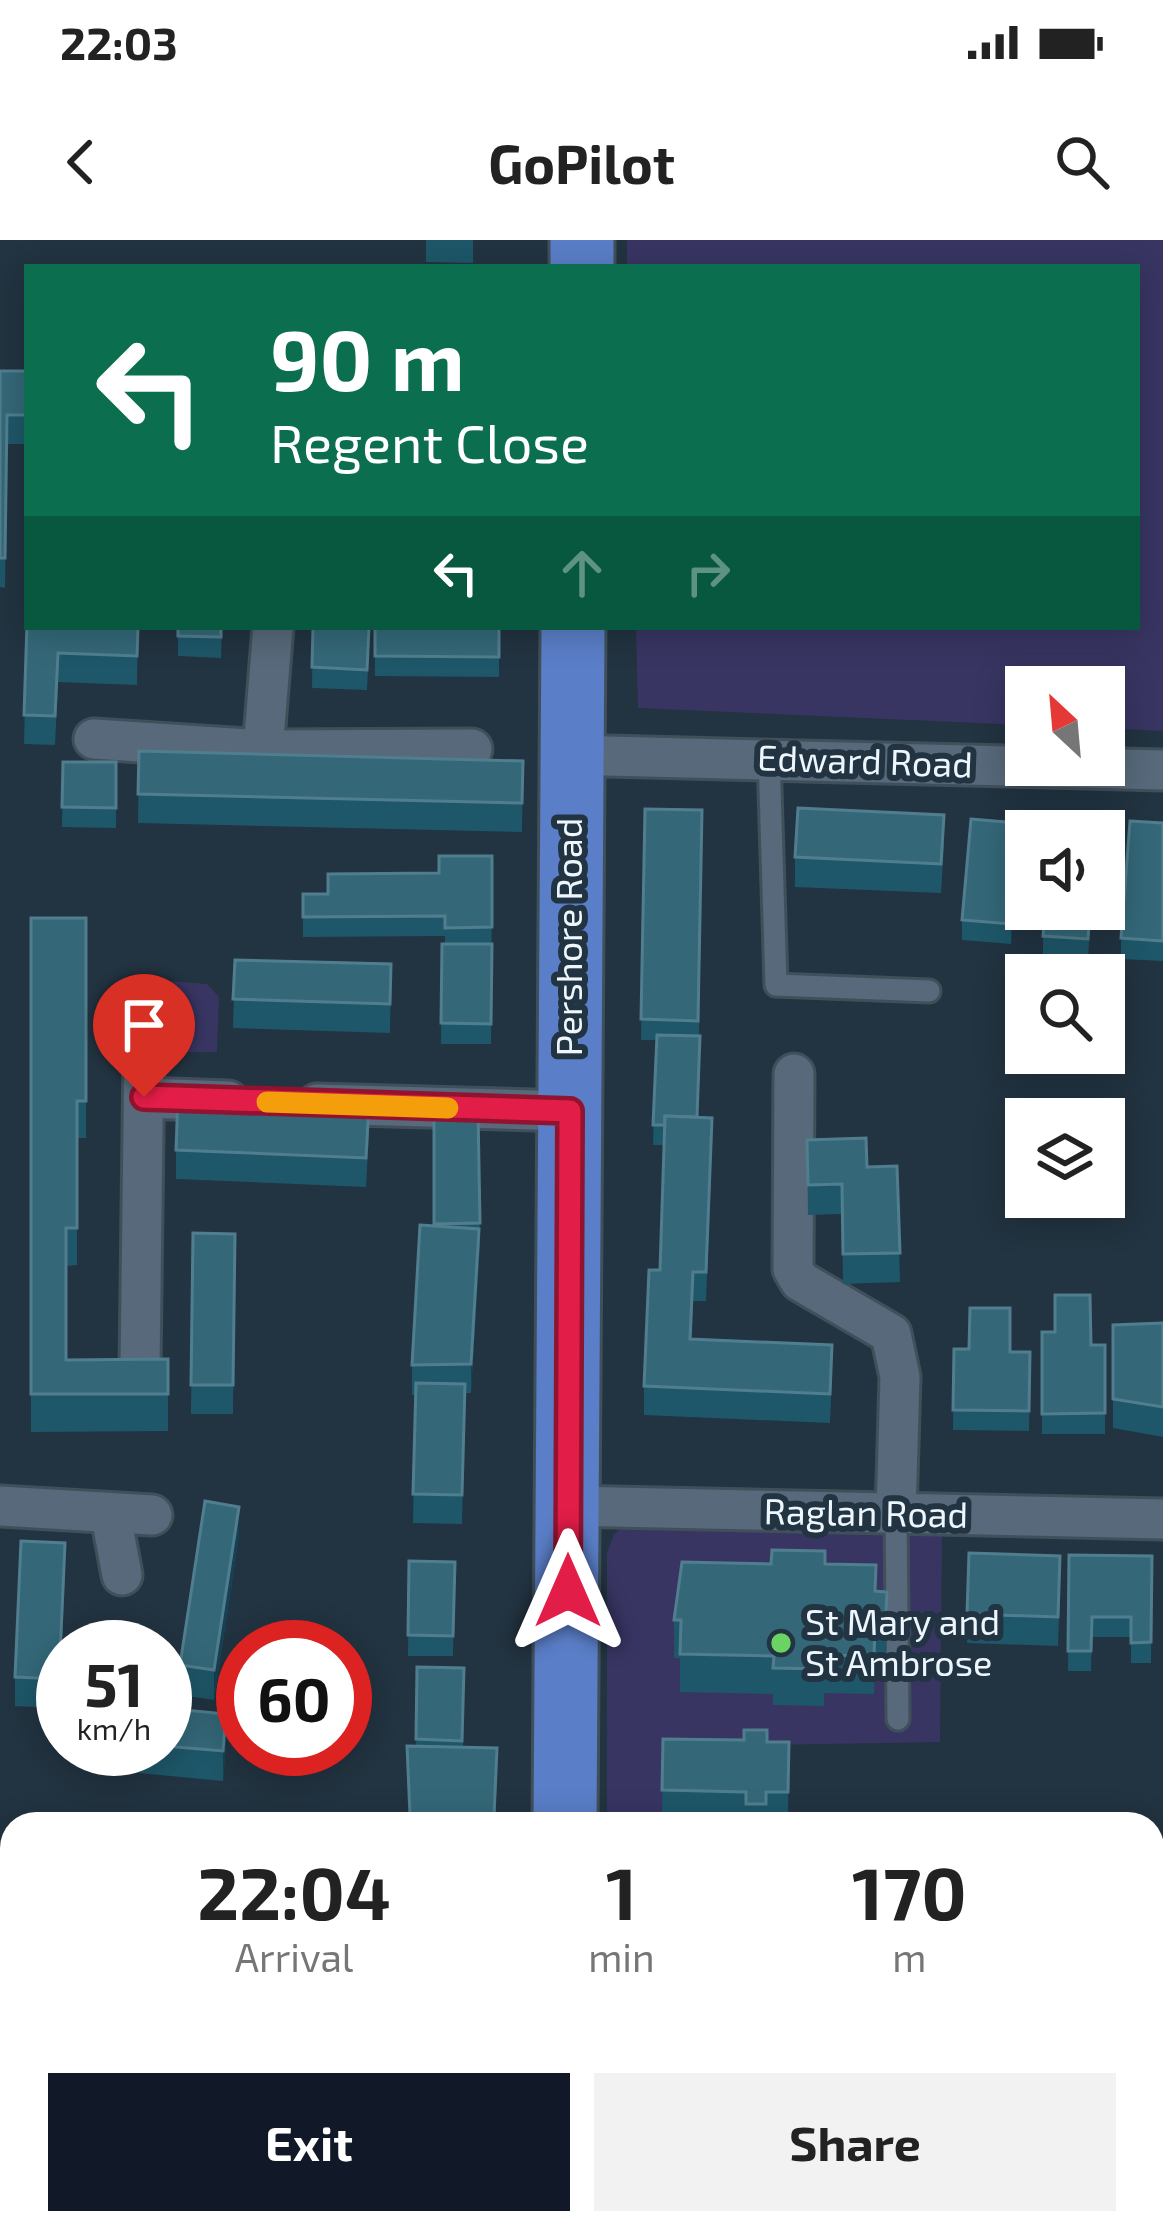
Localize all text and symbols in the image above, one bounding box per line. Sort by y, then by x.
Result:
text: 22:03 [60,15,178,69]
icon: back [48,129,114,195]
icon: search [1049,129,1115,195]
text: GoPilot [488,130,675,195]
text: 90 m [270,307,465,408]
icon: left [72,312,228,468]
text: Regent Close [270,409,589,474]
icon: left [423,540,489,606]
icon: ahead [549,540,615,606]
icon: right [675,540,741,606]
north arrow [1005,666,1125,786]
map controls [1005,666,1125,1218]
street label: Edward Road [756,734,974,785]
button: sound [1005,810,1125,930]
street label: Pershore Road [546,818,589,1056]
button: search [1005,954,1125,1074]
pin [93,974,195,1097]
icon: arrive [111,992,177,1058]
button: layers [1005,1098,1125,1218]
street label: Raglan Road [763,1488,969,1535]
position arrow [505,1528,631,1654]
place label: St Mary and St Ambrose [805,1599,1000,1683]
speed limit sign: 60 [216,1620,372,1776]
marker: St Mary and St Ambrose [768,1630,794,1656]
text: 51 [84,1647,144,1719]
text: km/h [77,1710,151,1746]
text: 22:04 [197,1848,391,1934]
text: 1 [606,1848,637,1934]
text: 170 [852,1848,967,1934]
text: Arrival [235,1933,353,1980]
text: min [588,1933,655,1980]
text: m [892,1933,926,1980]
button: Exit [48,2073,570,2211]
button: Share [594,2073,1116,2211]

